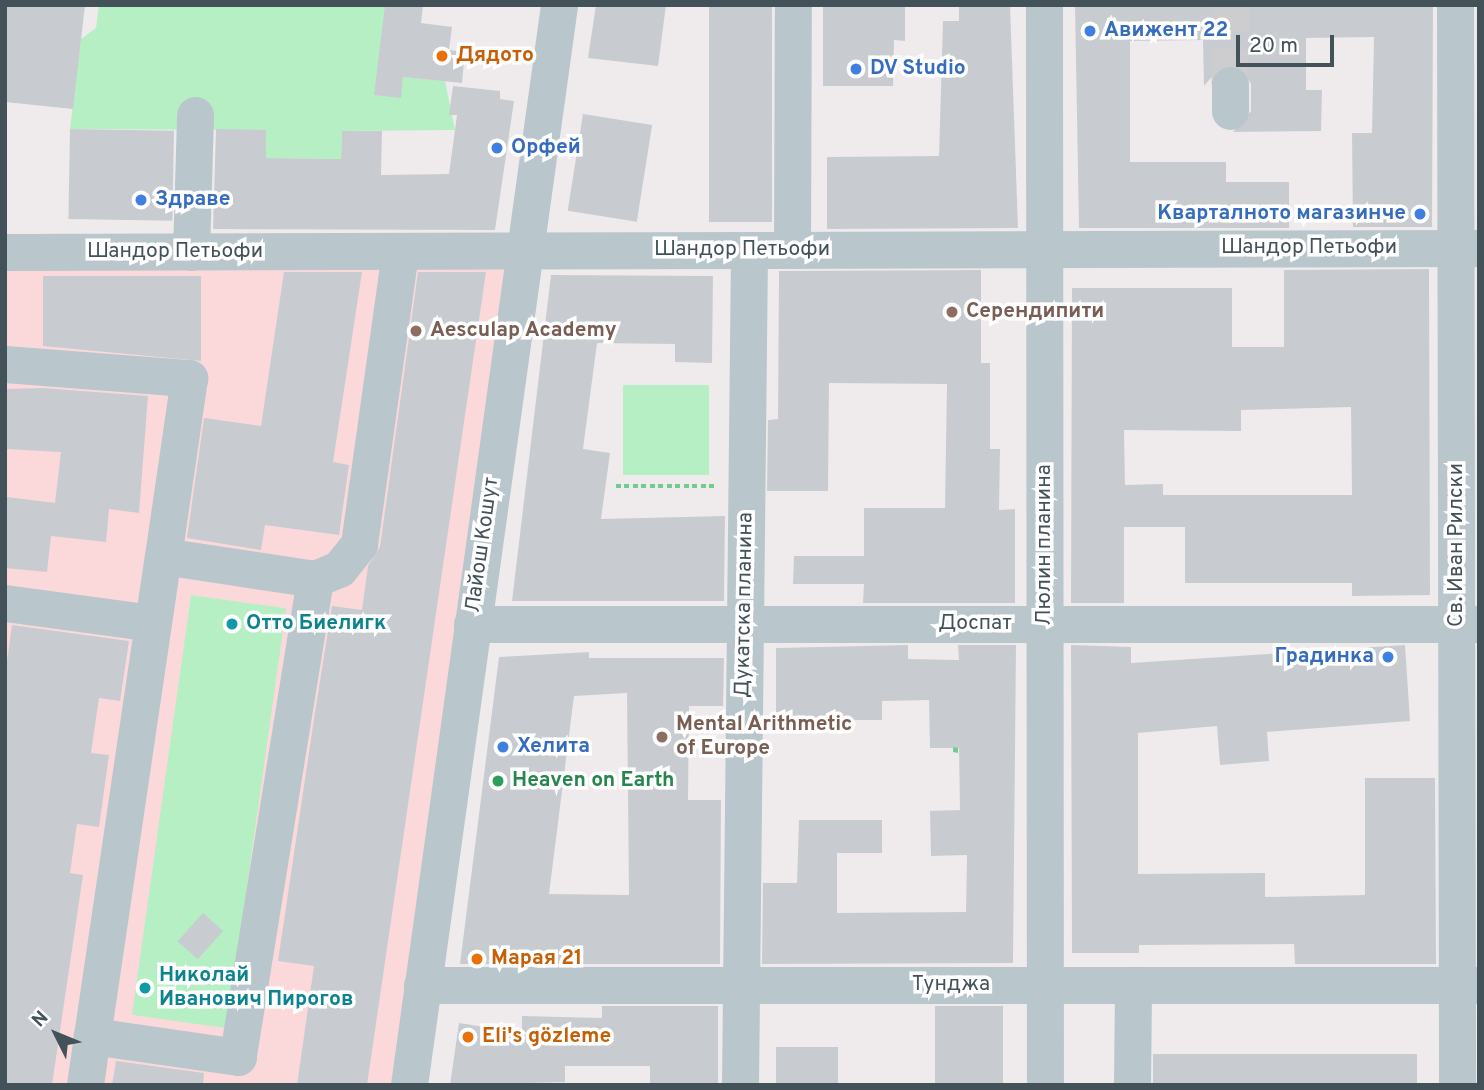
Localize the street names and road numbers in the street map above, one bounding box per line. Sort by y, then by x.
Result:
street label: Шандор Петьофи [1221,235,1397,261]
street label: Шандор Петьофи [654,237,830,263]
street label: Шандор Петьофи [87,239,263,265]
street label: Св. Иван Рилски [1444,463,1470,627]
street label: Люлин планина [1032,464,1058,626]
street label: Лайош Кошут [461,476,505,614]
street label: Дукатска планина [731,512,759,698]
street label: Доспат [938,611,1012,637]
street label: Тунджа [912,972,990,998]

